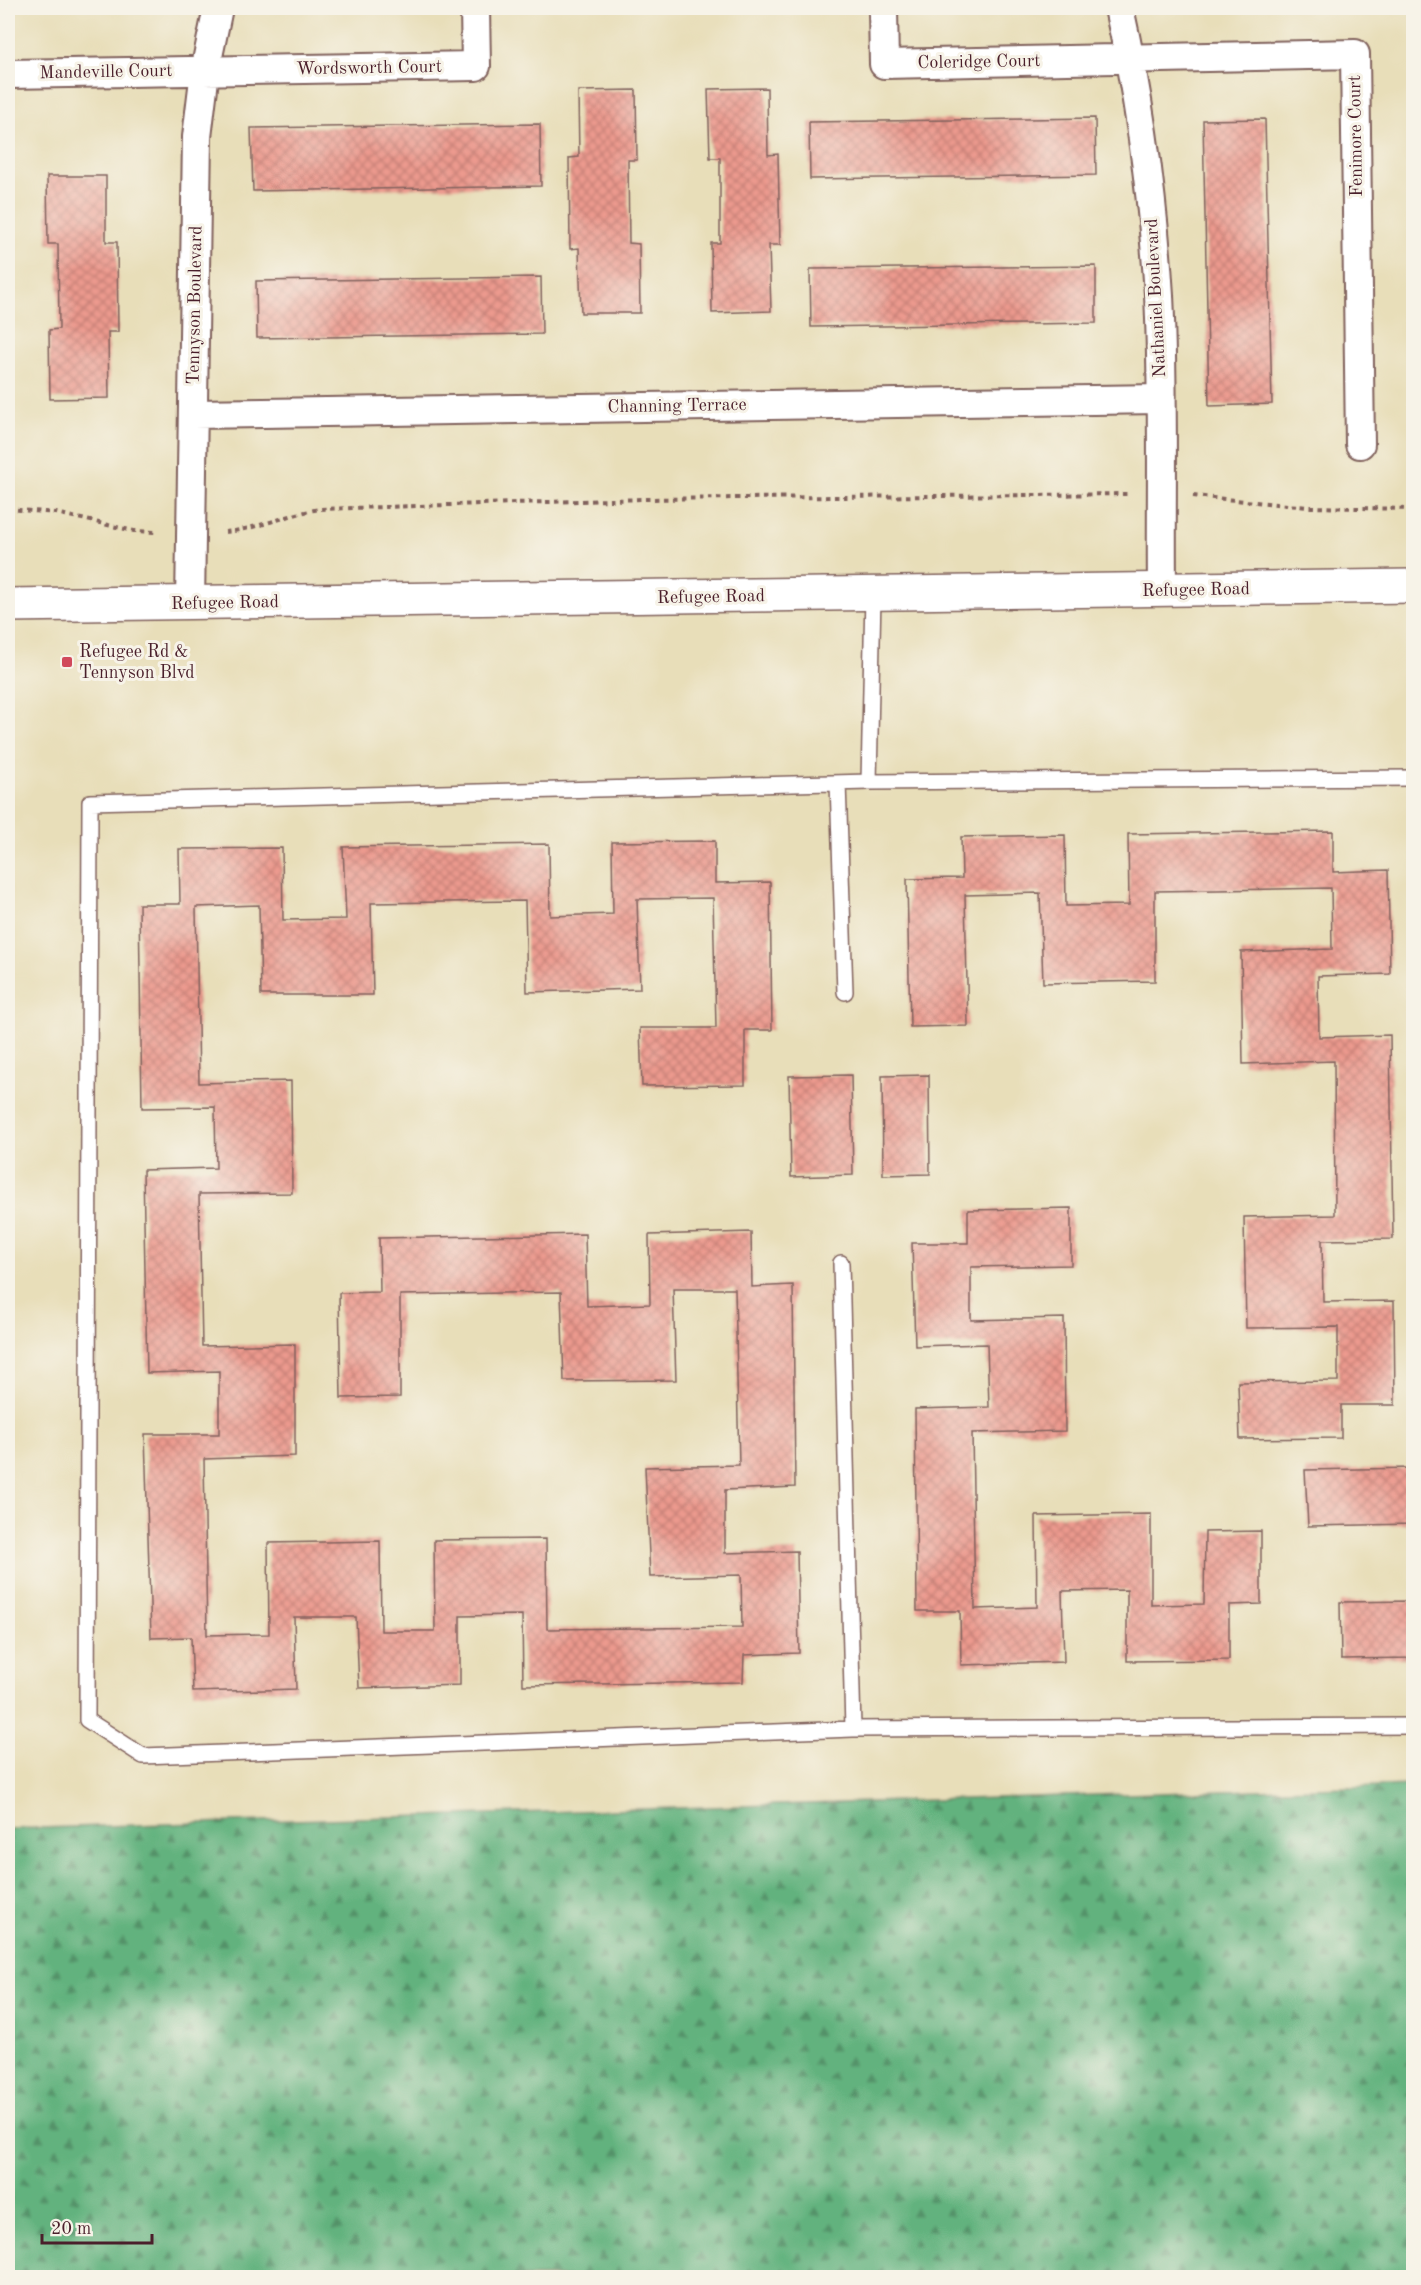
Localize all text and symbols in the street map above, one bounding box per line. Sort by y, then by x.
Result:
street label: Coleridge Court [917,52,1041,72]
street label: Wordsworth Court [296,58,442,78]
street label: Mandeville Court [39,62,173,82]
street label: Fenimore Court [1346,75,1366,197]
street label: Nathaniel Boulevard [1143,218,1169,378]
street label: Tennyson Boulevard [185,225,205,385]
street label: Channing Terrace [607,396,747,416]
street label: Refugee Road [1142,580,1250,600]
street label: Refugee Road [657,587,765,607]
street label: Refugee Road [171,593,279,613]
place label: Refugee Rd & Tennyson Blvd [79,643,195,682]
marker: Refugee Rd & Tennyson Blvd [60,655,74,669]
scale bar [42,2207,152,2245]
text: 20 m [51,2220,91,2238]

